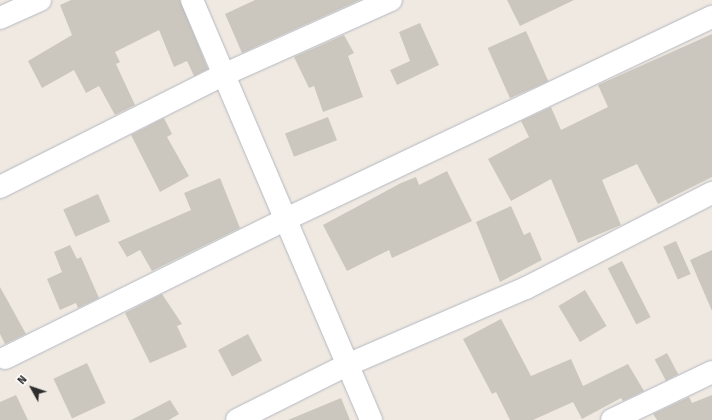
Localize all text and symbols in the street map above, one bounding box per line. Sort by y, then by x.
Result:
north arrow [12,368,52,408]
text: N [15,373,30,387]

